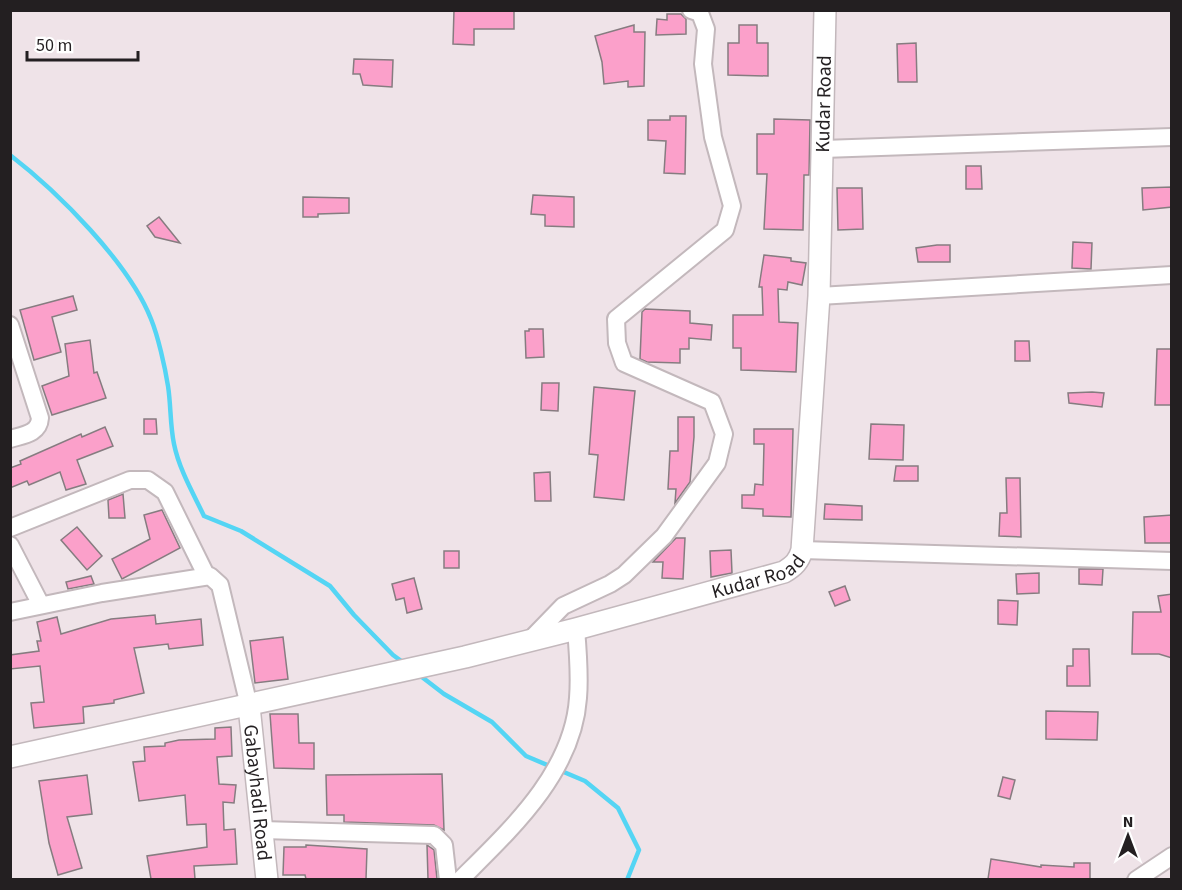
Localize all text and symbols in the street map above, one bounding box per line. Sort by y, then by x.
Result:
scale bar [27,24,138,62]
text: 50 m [36,33,72,58]
street label: Kudar Road [809,55,839,153]
street label: Kudar Road [709,549,812,606]
street label: Gabayhadi Road [236,723,278,862]
north arrow [1098,806,1158,866]
text: N [1123,811,1133,833]

